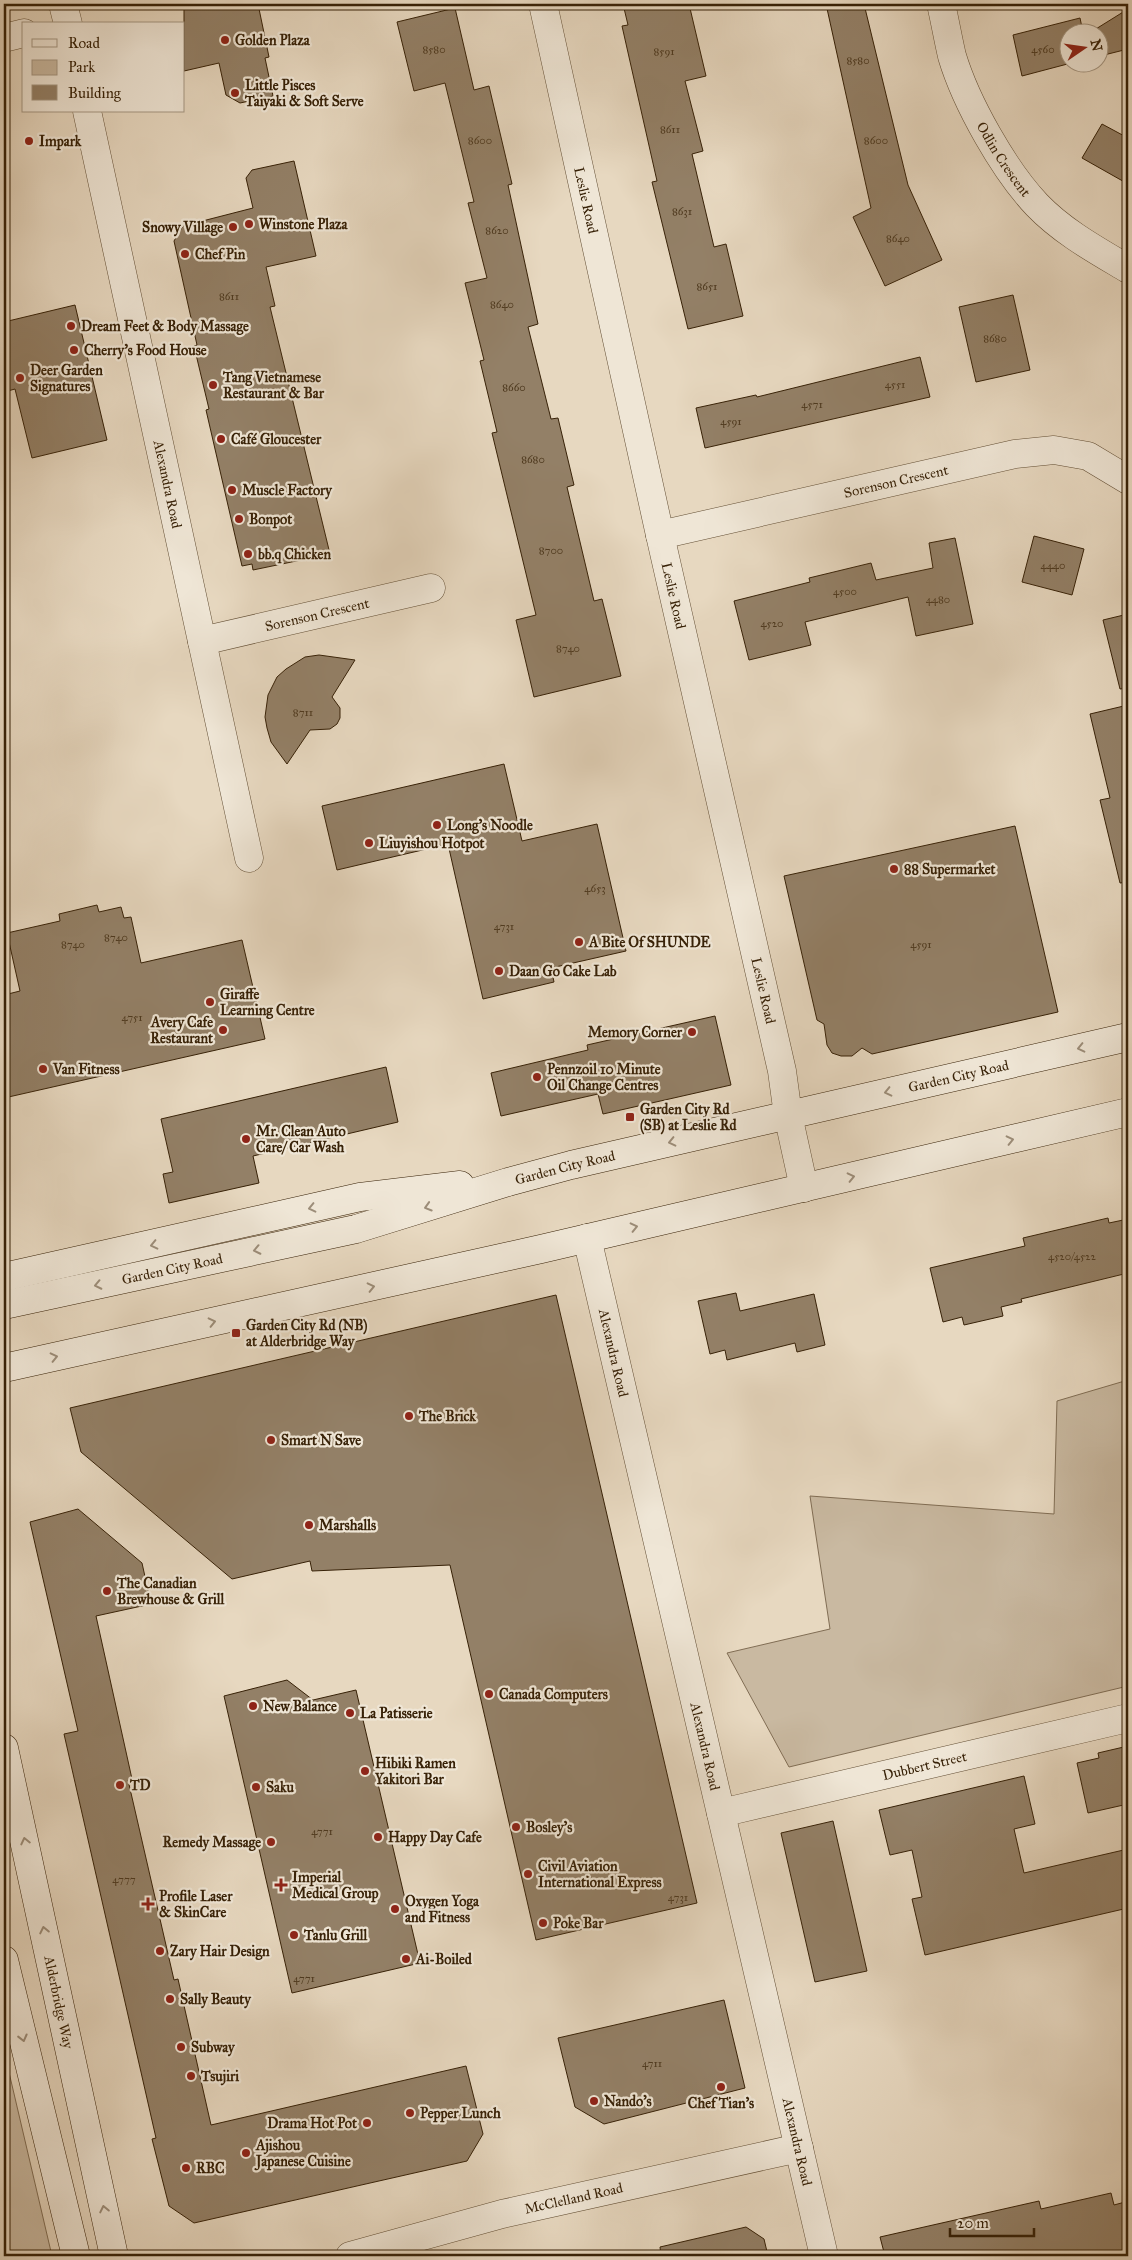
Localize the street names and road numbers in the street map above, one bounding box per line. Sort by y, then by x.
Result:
street label: Odlin Crescent [973,119,1034,200]
street label: Leslie Road [571,165,602,235]
street label: Alexandra Road [150,438,186,530]
street label: Sorenson Crescent [842,461,950,501]
street label: Leslie Road [658,561,690,631]
street label: Sorenson Crescent [263,594,371,635]
street label: Leslie Road [748,956,779,1025]
street label: Garden City Road [907,1056,1010,1096]
street label: Garden City Road [513,1147,617,1188]
street label: Garden City Road [120,1250,224,1288]
street label: Alexandra Road [595,1306,632,1399]
street label: Alexandra Road [687,1700,724,1792]
street label: Dubbert Street [881,1747,968,1784]
street label: Alderbridge Way [41,1953,77,2051]
street label: Alexandra Road [779,2095,816,2187]
street label: McClelland Road [523,2179,624,2217]

